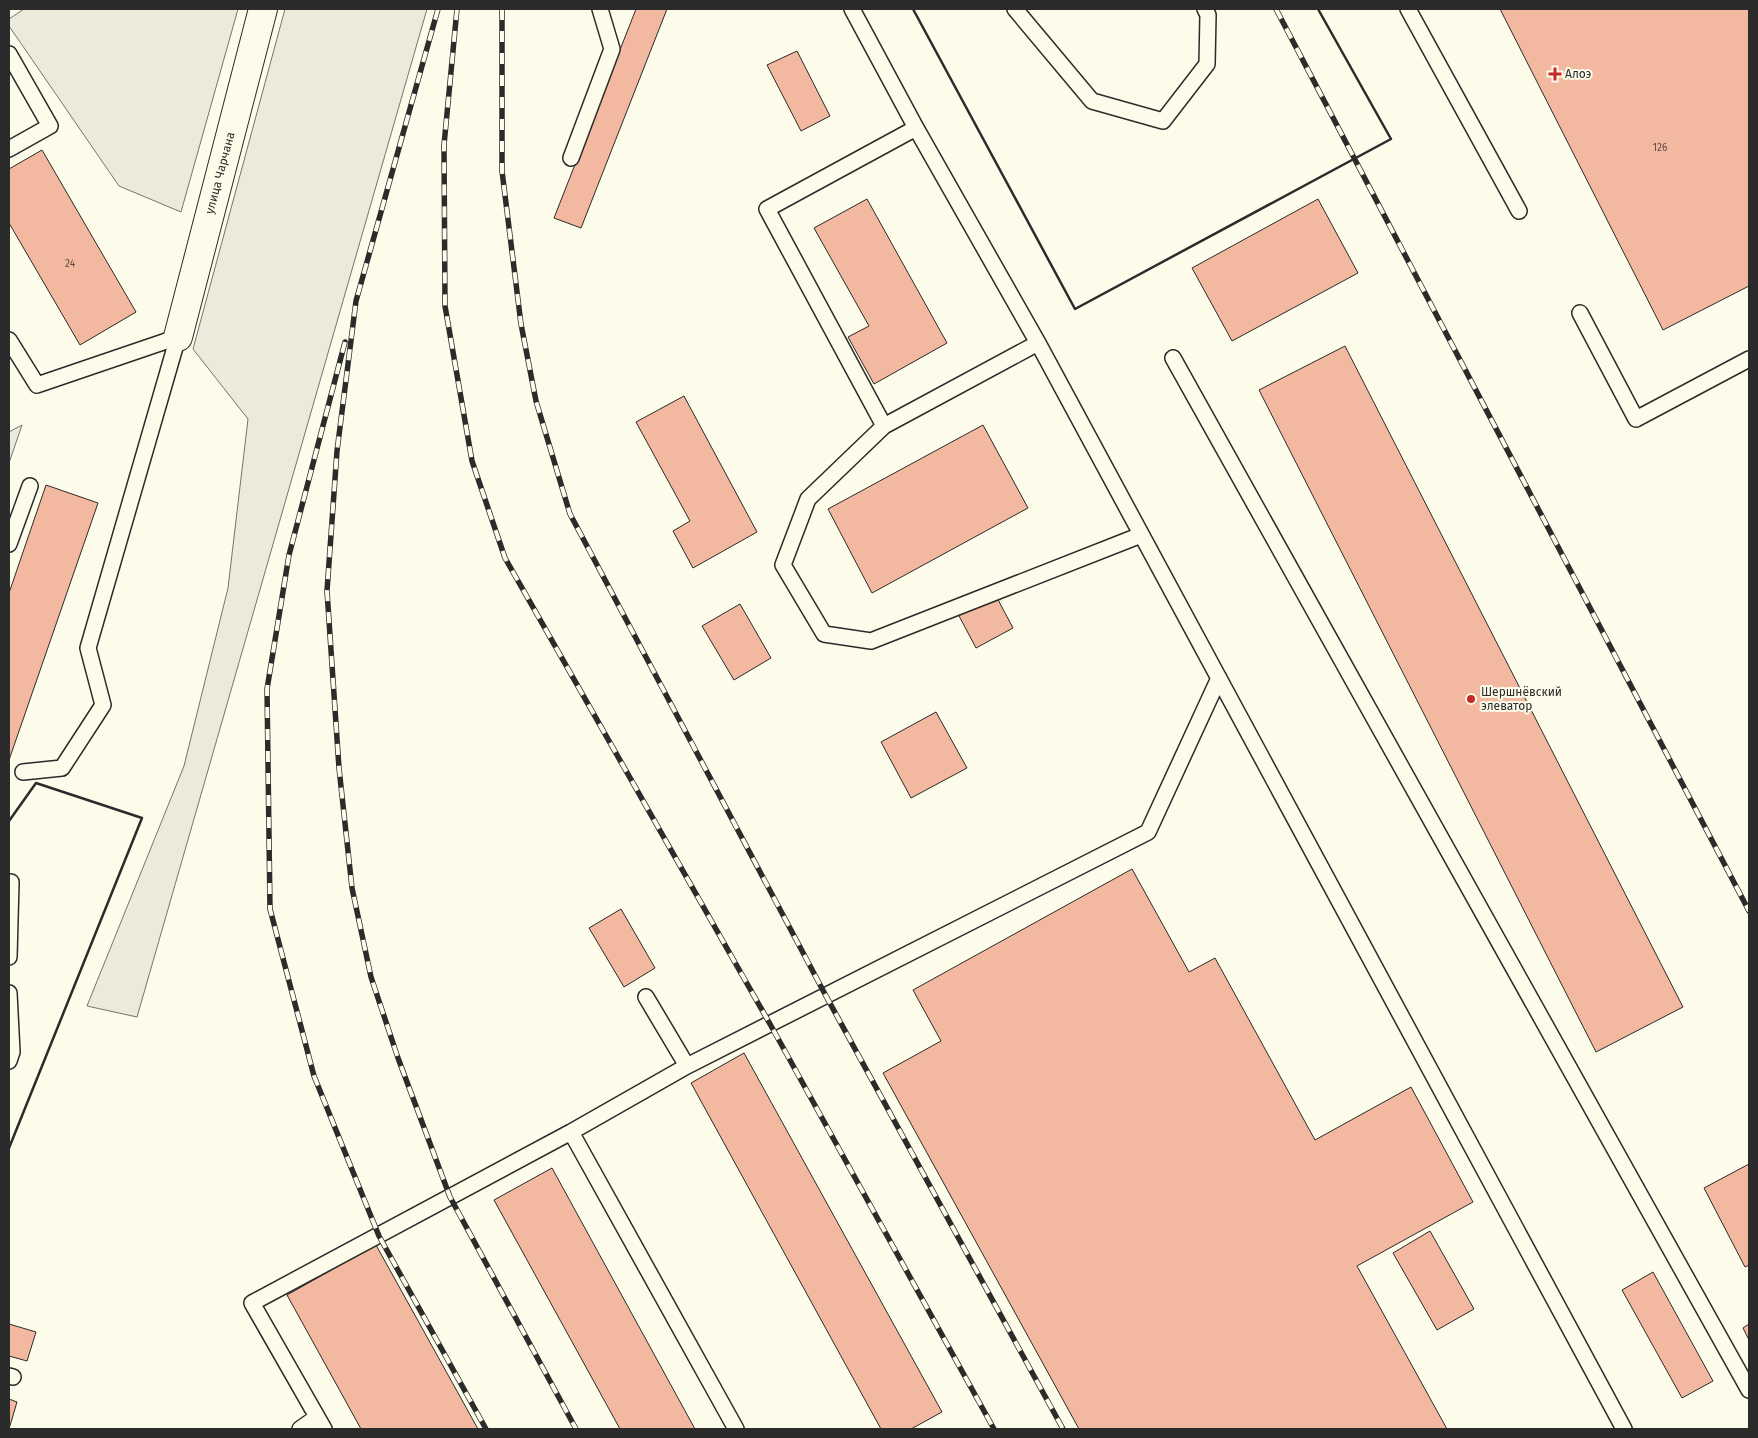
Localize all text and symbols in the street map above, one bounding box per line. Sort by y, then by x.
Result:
place label: Алоэ [1565,67,1591,81]
marker: Алоэ [1549,68,1561,80]
street label: улица Чарчана [202,130,238,216]
house number: 126 [1653,142,1667,154]
house number: 24 [65,258,76,270]
place label: Шершнёвский элеватор [1481,685,1562,713]
marker: Шершнёвский элеватор [1465,693,1477,705]

